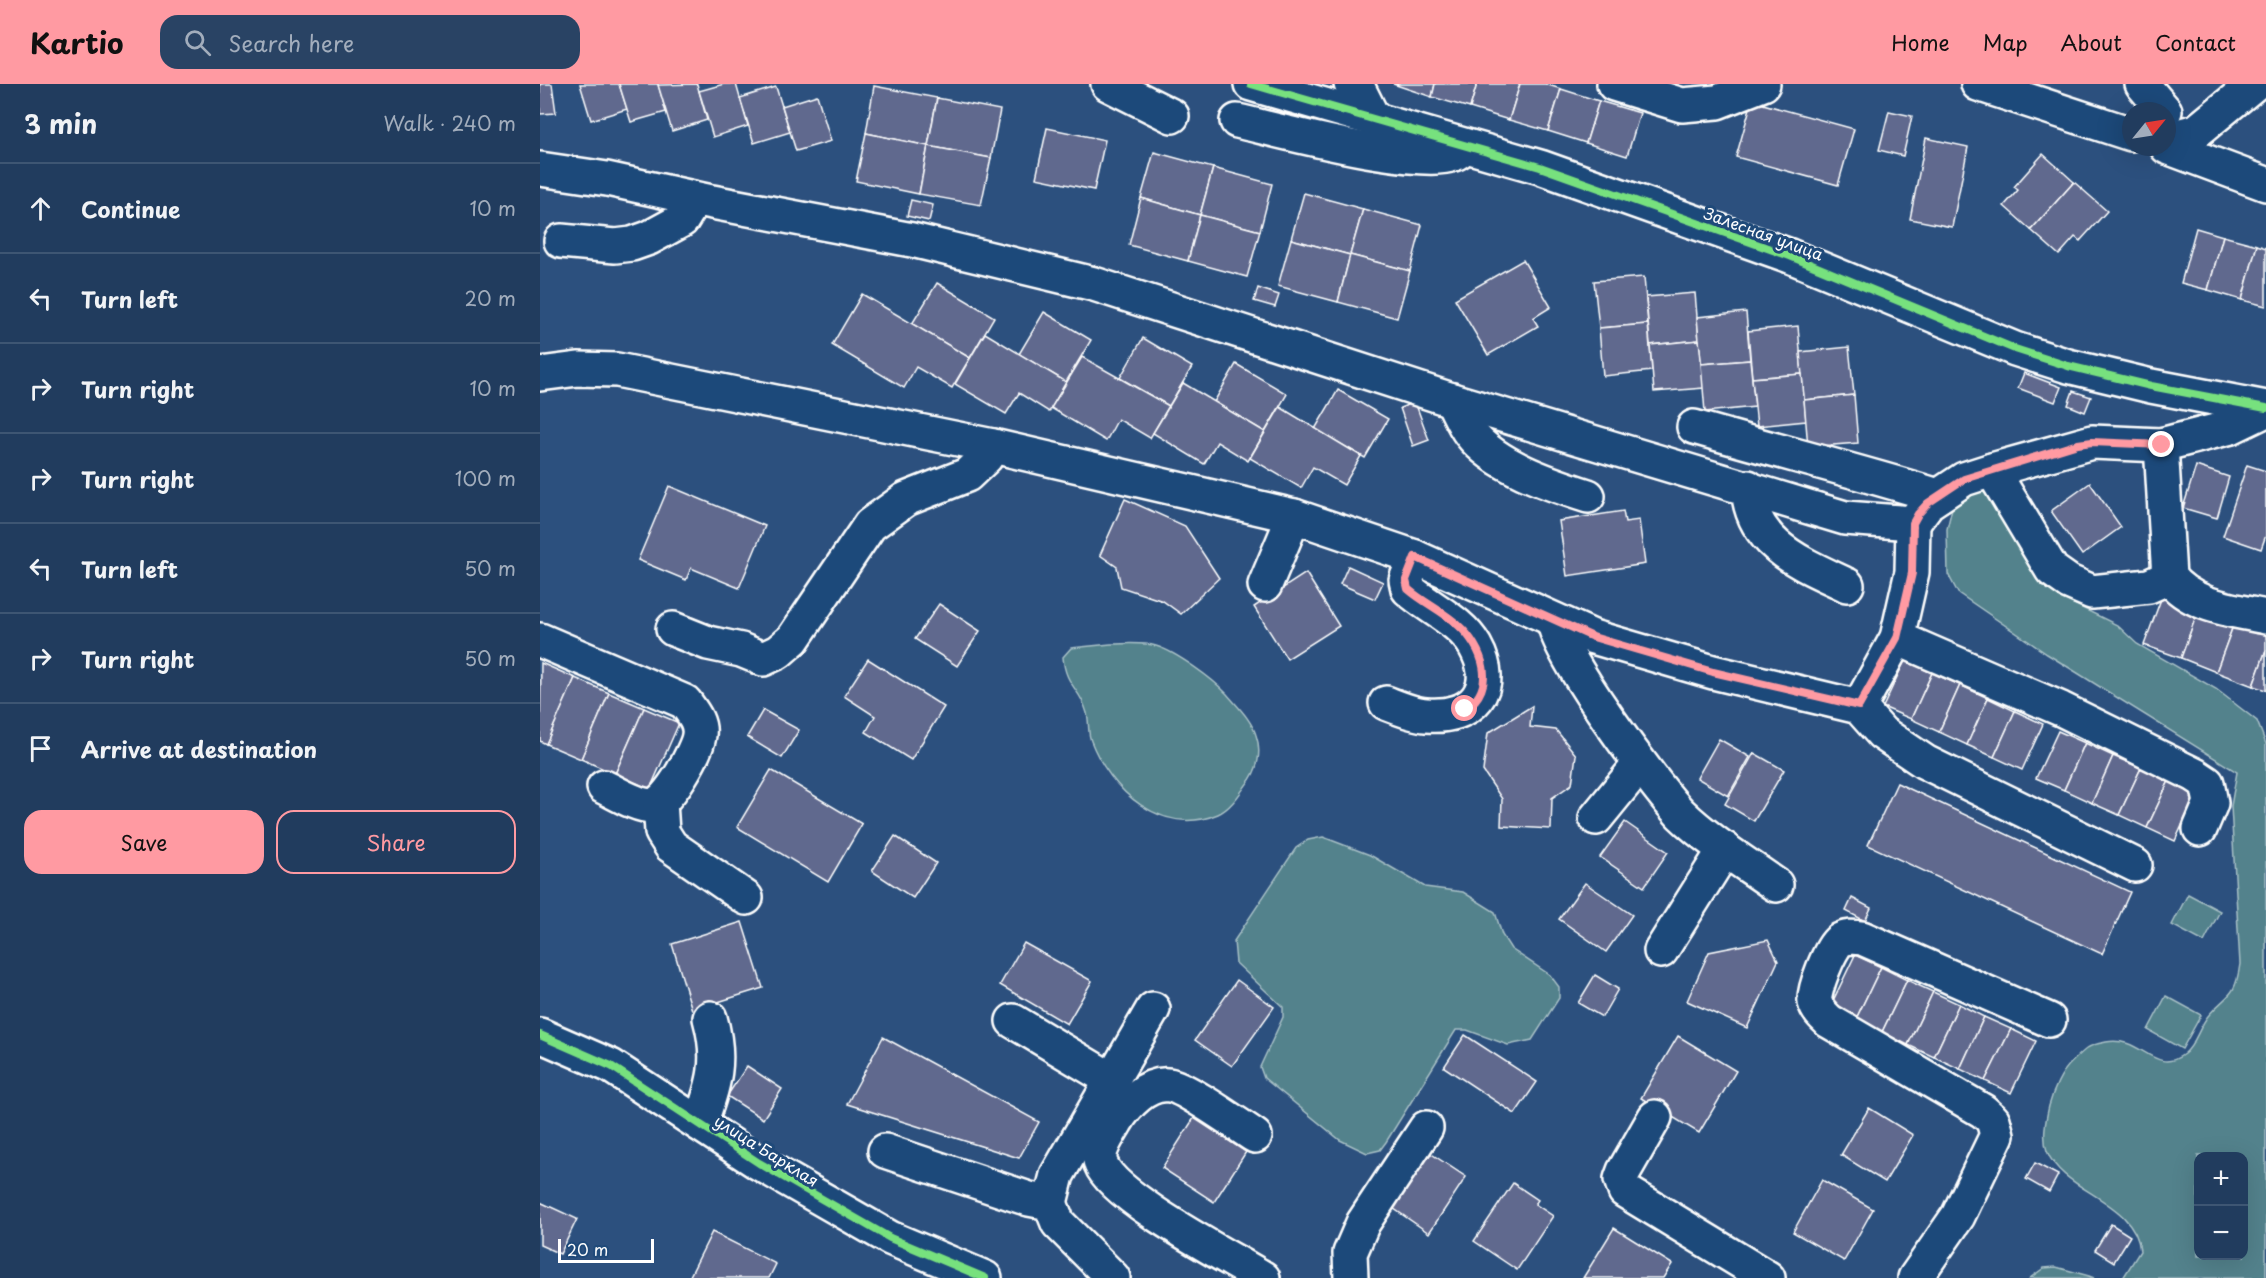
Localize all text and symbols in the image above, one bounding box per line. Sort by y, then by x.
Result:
search box [160,15,580,69]
text: Kartio [30,21,124,64]
icon: search [181,26,214,59]
text: Search here [229,26,354,59]
text: Home [1891,26,1950,58]
text: Map [1983,26,2028,58]
text: About [2061,26,2122,58]
text: Contact [2155,26,2236,58]
north arrow [2122,102,2176,156]
text: 3 min [24,104,97,143]
text: Walk · 240 m [383,108,516,138]
icon: ahead [24,192,57,225]
text: Continue [81,192,180,225]
text: 10 m [469,193,516,223]
street label: Залесная улица [1700,200,1827,266]
icon: left [24,282,57,315]
text: Turn left [81,282,178,315]
text: 20 m [464,283,516,313]
icon: right [24,372,57,405]
text: Turn right [81,372,194,405]
text: 10 m [469,373,516,403]
route end [2148,431,2174,457]
icon: right [24,462,57,495]
text: Turn right [81,462,194,495]
text: 100 m [455,463,516,493]
icon: left [24,552,57,585]
text: Turn left [81,552,178,585]
text: 50 m [464,553,516,583]
icon: right [24,642,57,675]
text: Turn right [81,642,194,675]
text: 50 m [464,643,516,673]
route start [1451,695,1477,721]
icon: arrive [24,732,57,765]
text: Arrive at destination [81,732,317,765]
button: Save [24,810,264,874]
button: Share [276,810,516,874]
street label: улица Барклая [710,1108,824,1192]
map controls [2194,1152,2248,1260]
button: + [2194,1152,2248,1206]
button: − [2194,1206,2248,1260]
scale bar [558,1236,654,1264]
text: 20 m [567,1237,608,1261]

